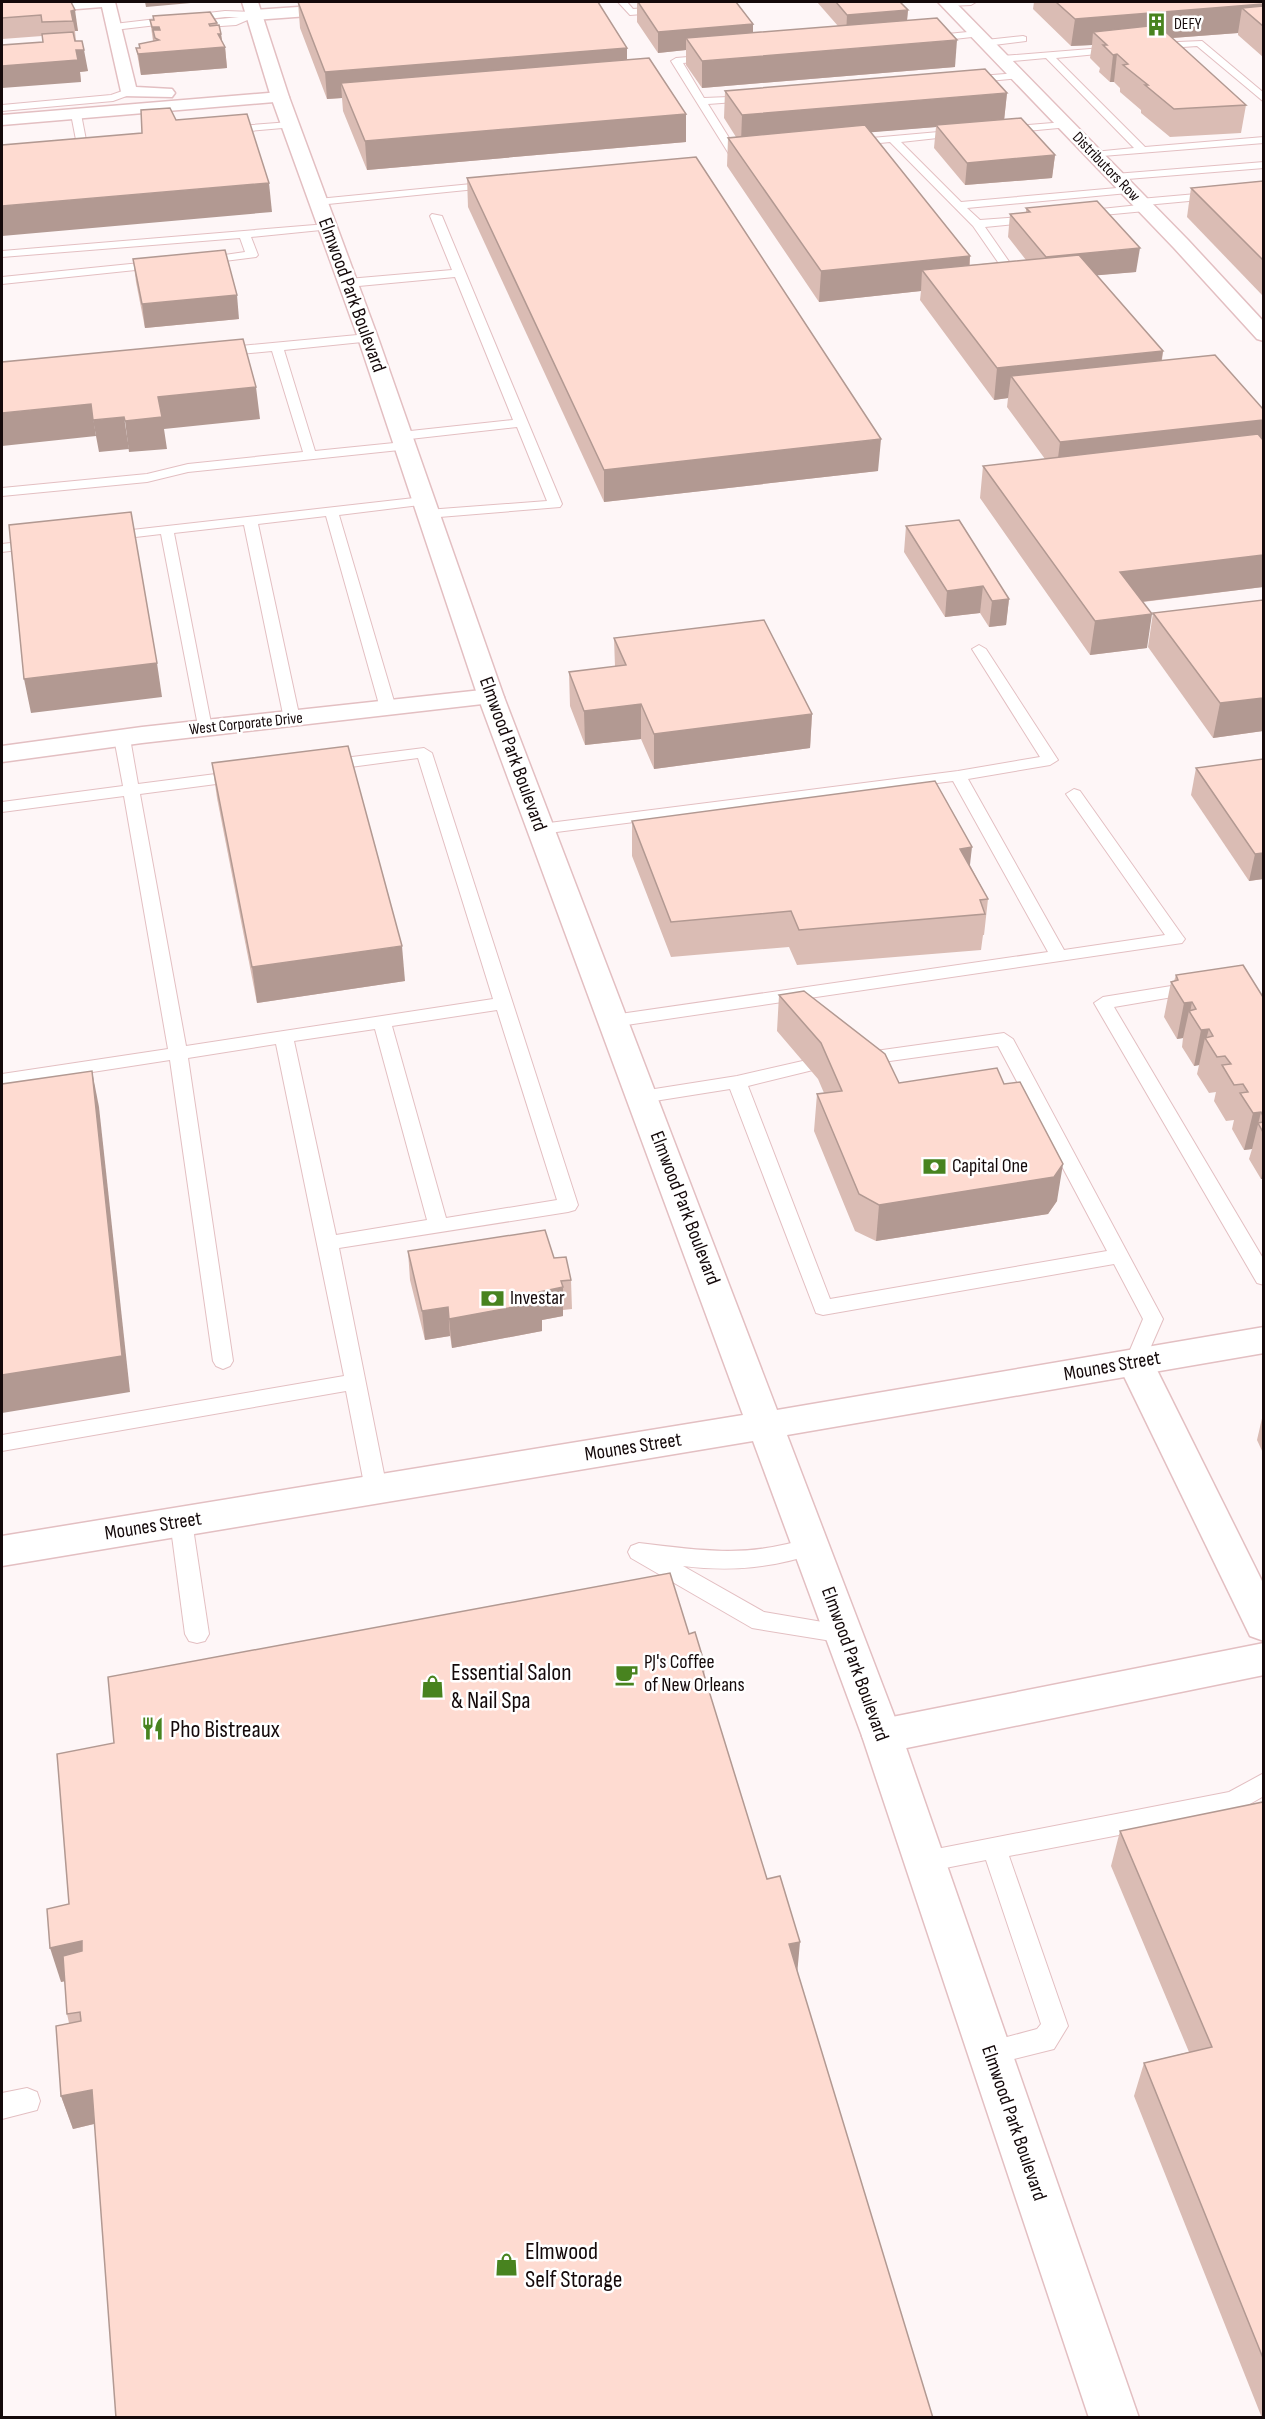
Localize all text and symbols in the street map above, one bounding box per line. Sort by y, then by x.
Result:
building icon: DEFY [1143,11,1169,37]
place label: DEFY [1174,15,1202,34]
street label: Distributors Row [1068,128,1144,206]
street label: Elmwood Park Boulevard [313,215,391,375]
street label: Elmwood Park Boulevard [474,674,552,834]
street label: West Corporate Drive [188,709,304,739]
street label: Elmwood Park Boulevard [645,1128,725,1288]
bank icon: Capital One [921,1153,947,1179]
place label: Capital One [952,1154,1028,1178]
bank icon: Investar [479,1285,505,1311]
place label: Investar [510,1286,565,1310]
street label: Mounes Street [1062,1346,1162,1386]
street label: Mounes Street [583,1428,683,1466]
street label: Mounes Street [103,1507,203,1545]
street label: Elmwood Park Boulevard [816,1584,894,1744]
place label: PJ's Coffee of New Orleans [644,1650,745,1697]
place label: Essential Salon & Nail Spa [451,1658,571,1715]
cafe icon: PJ's Coffee of New Orleans [613,1661,639,1687]
shop icon: Essential Salon & Nail Spa [420,1673,446,1699]
place label: Pho Bistreaux [170,1715,280,1744]
restaurant icon: Pho Bistreaux [139,1716,165,1742]
street label: Elmwood Park Boulevard [976,2042,1052,2204]
place label: Elmwood Self Storage [525,2237,622,2294]
shop icon: Elmwood Self Storage [494,2252,520,2278]

